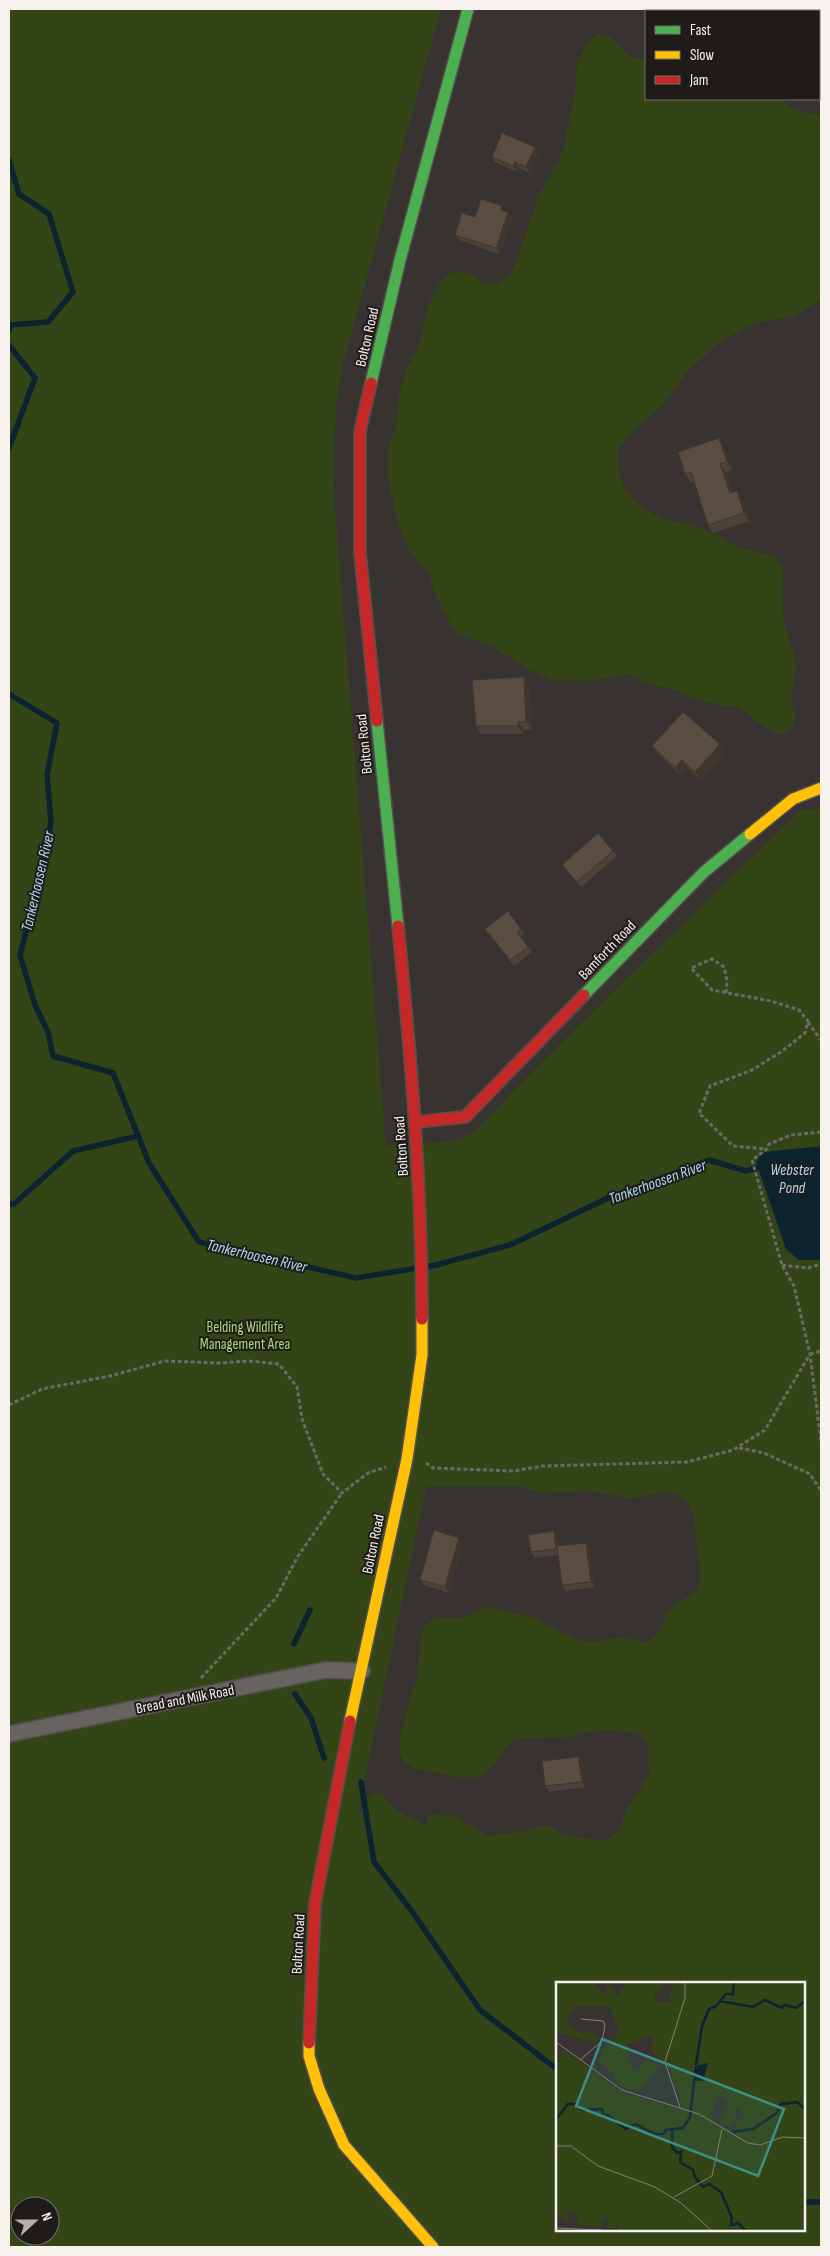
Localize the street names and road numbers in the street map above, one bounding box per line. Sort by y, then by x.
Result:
street label: Bolton Road [351,306,384,369]
street label: Bolton Road [352,713,377,775]
street label: Bamforth Road [574,917,640,984]
street label: Bolton Road [390,1115,413,1177]
street label: Bolton Road [358,1513,389,1576]
street label: Bread and Milk Road [134,1681,236,1718]
street label: Bolton Road [287,1913,310,1975]

